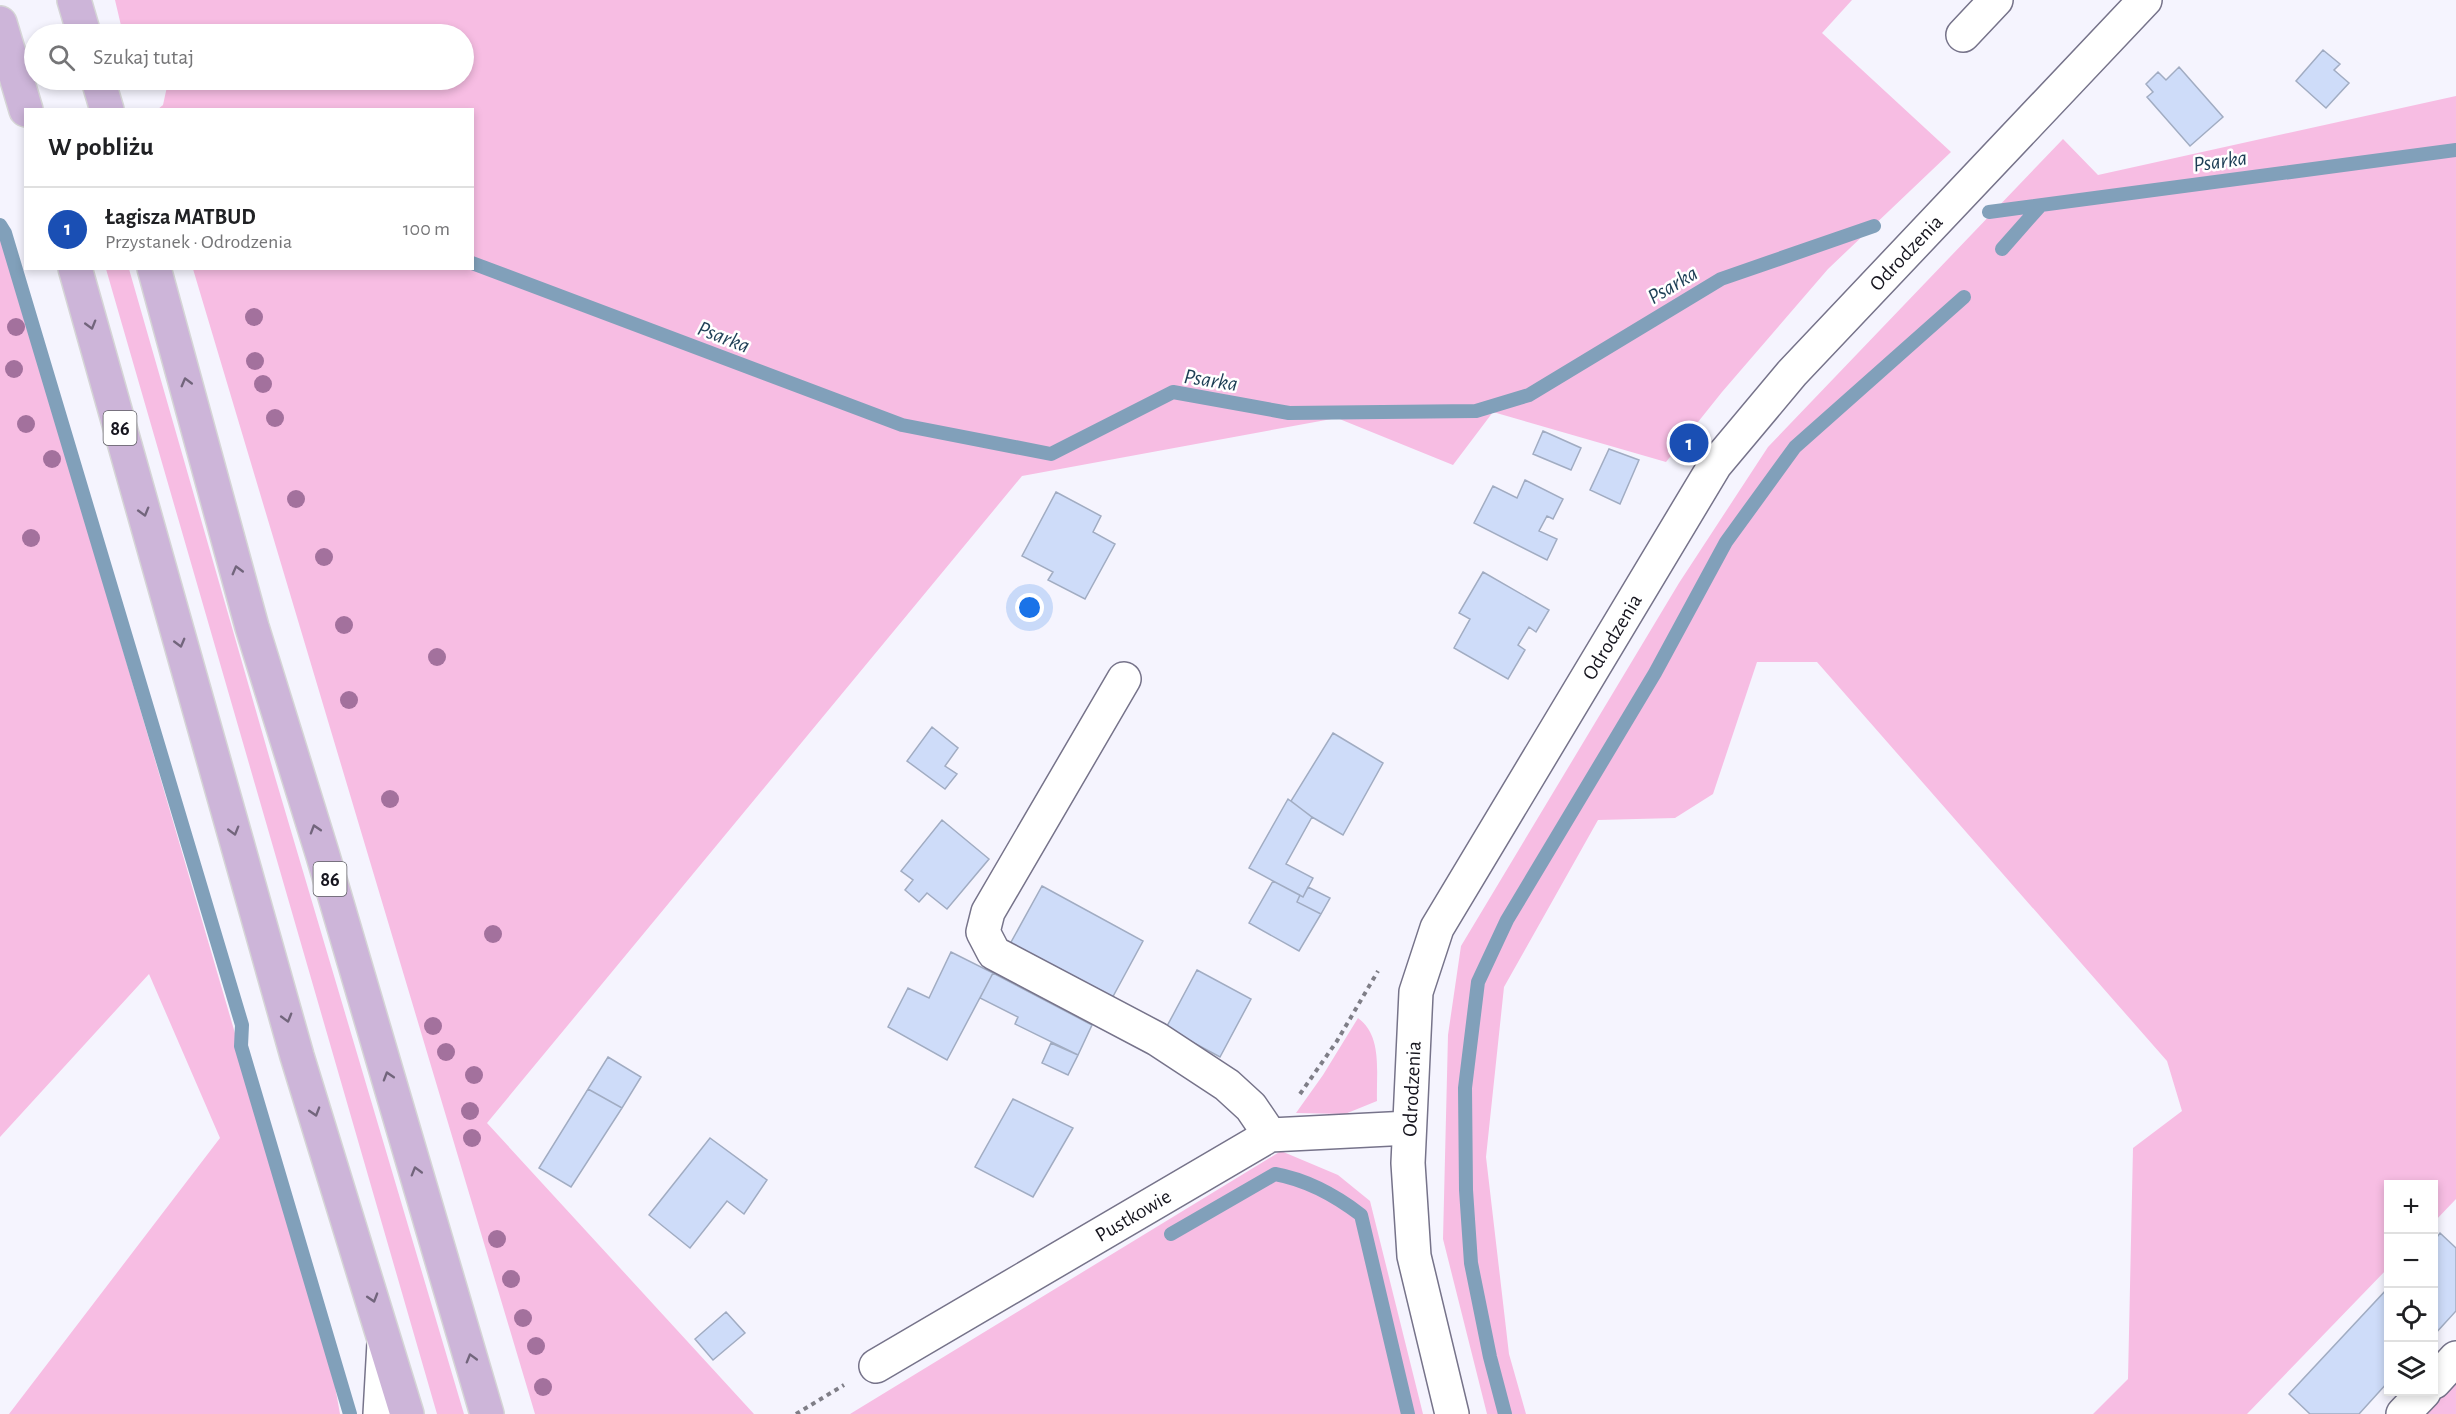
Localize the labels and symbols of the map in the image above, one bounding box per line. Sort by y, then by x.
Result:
water label: Psarka [2192,146,2248,176]
street label: Odrodzenia [1866,211,1947,295]
water label: Psarka [1644,262,1701,308]
water label: Psarka [694,317,753,357]
one-way arrow [83,320,96,330]
water label: Psarka [1182,365,1239,395]
one-way arrow [180,377,193,387]
road number: 86 [104,411,136,445]
pin: 1 [1670,420,1708,466]
one-way arrow [137,507,149,517]
one-way arrow [232,566,244,576]
street label: Odrodzenia [1579,590,1646,683]
your location [1015,593,1044,622]
one-way arrow [173,638,186,648]
one-way arrow [310,824,322,835]
one-way arrow [226,826,239,836]
road number: 86 [314,862,346,896]
one-way arrow [280,1013,292,1023]
street label: Odrodzenia [1399,1040,1425,1137]
one-way arrow [383,1071,395,1082]
one-way arrow [308,1106,320,1117]
one-way arrow [411,1166,423,1177]
street label: Pustkowie [1092,1185,1175,1246]
one-way arrow [365,1292,378,1303]
one-way arrow [466,1353,478,1364]

